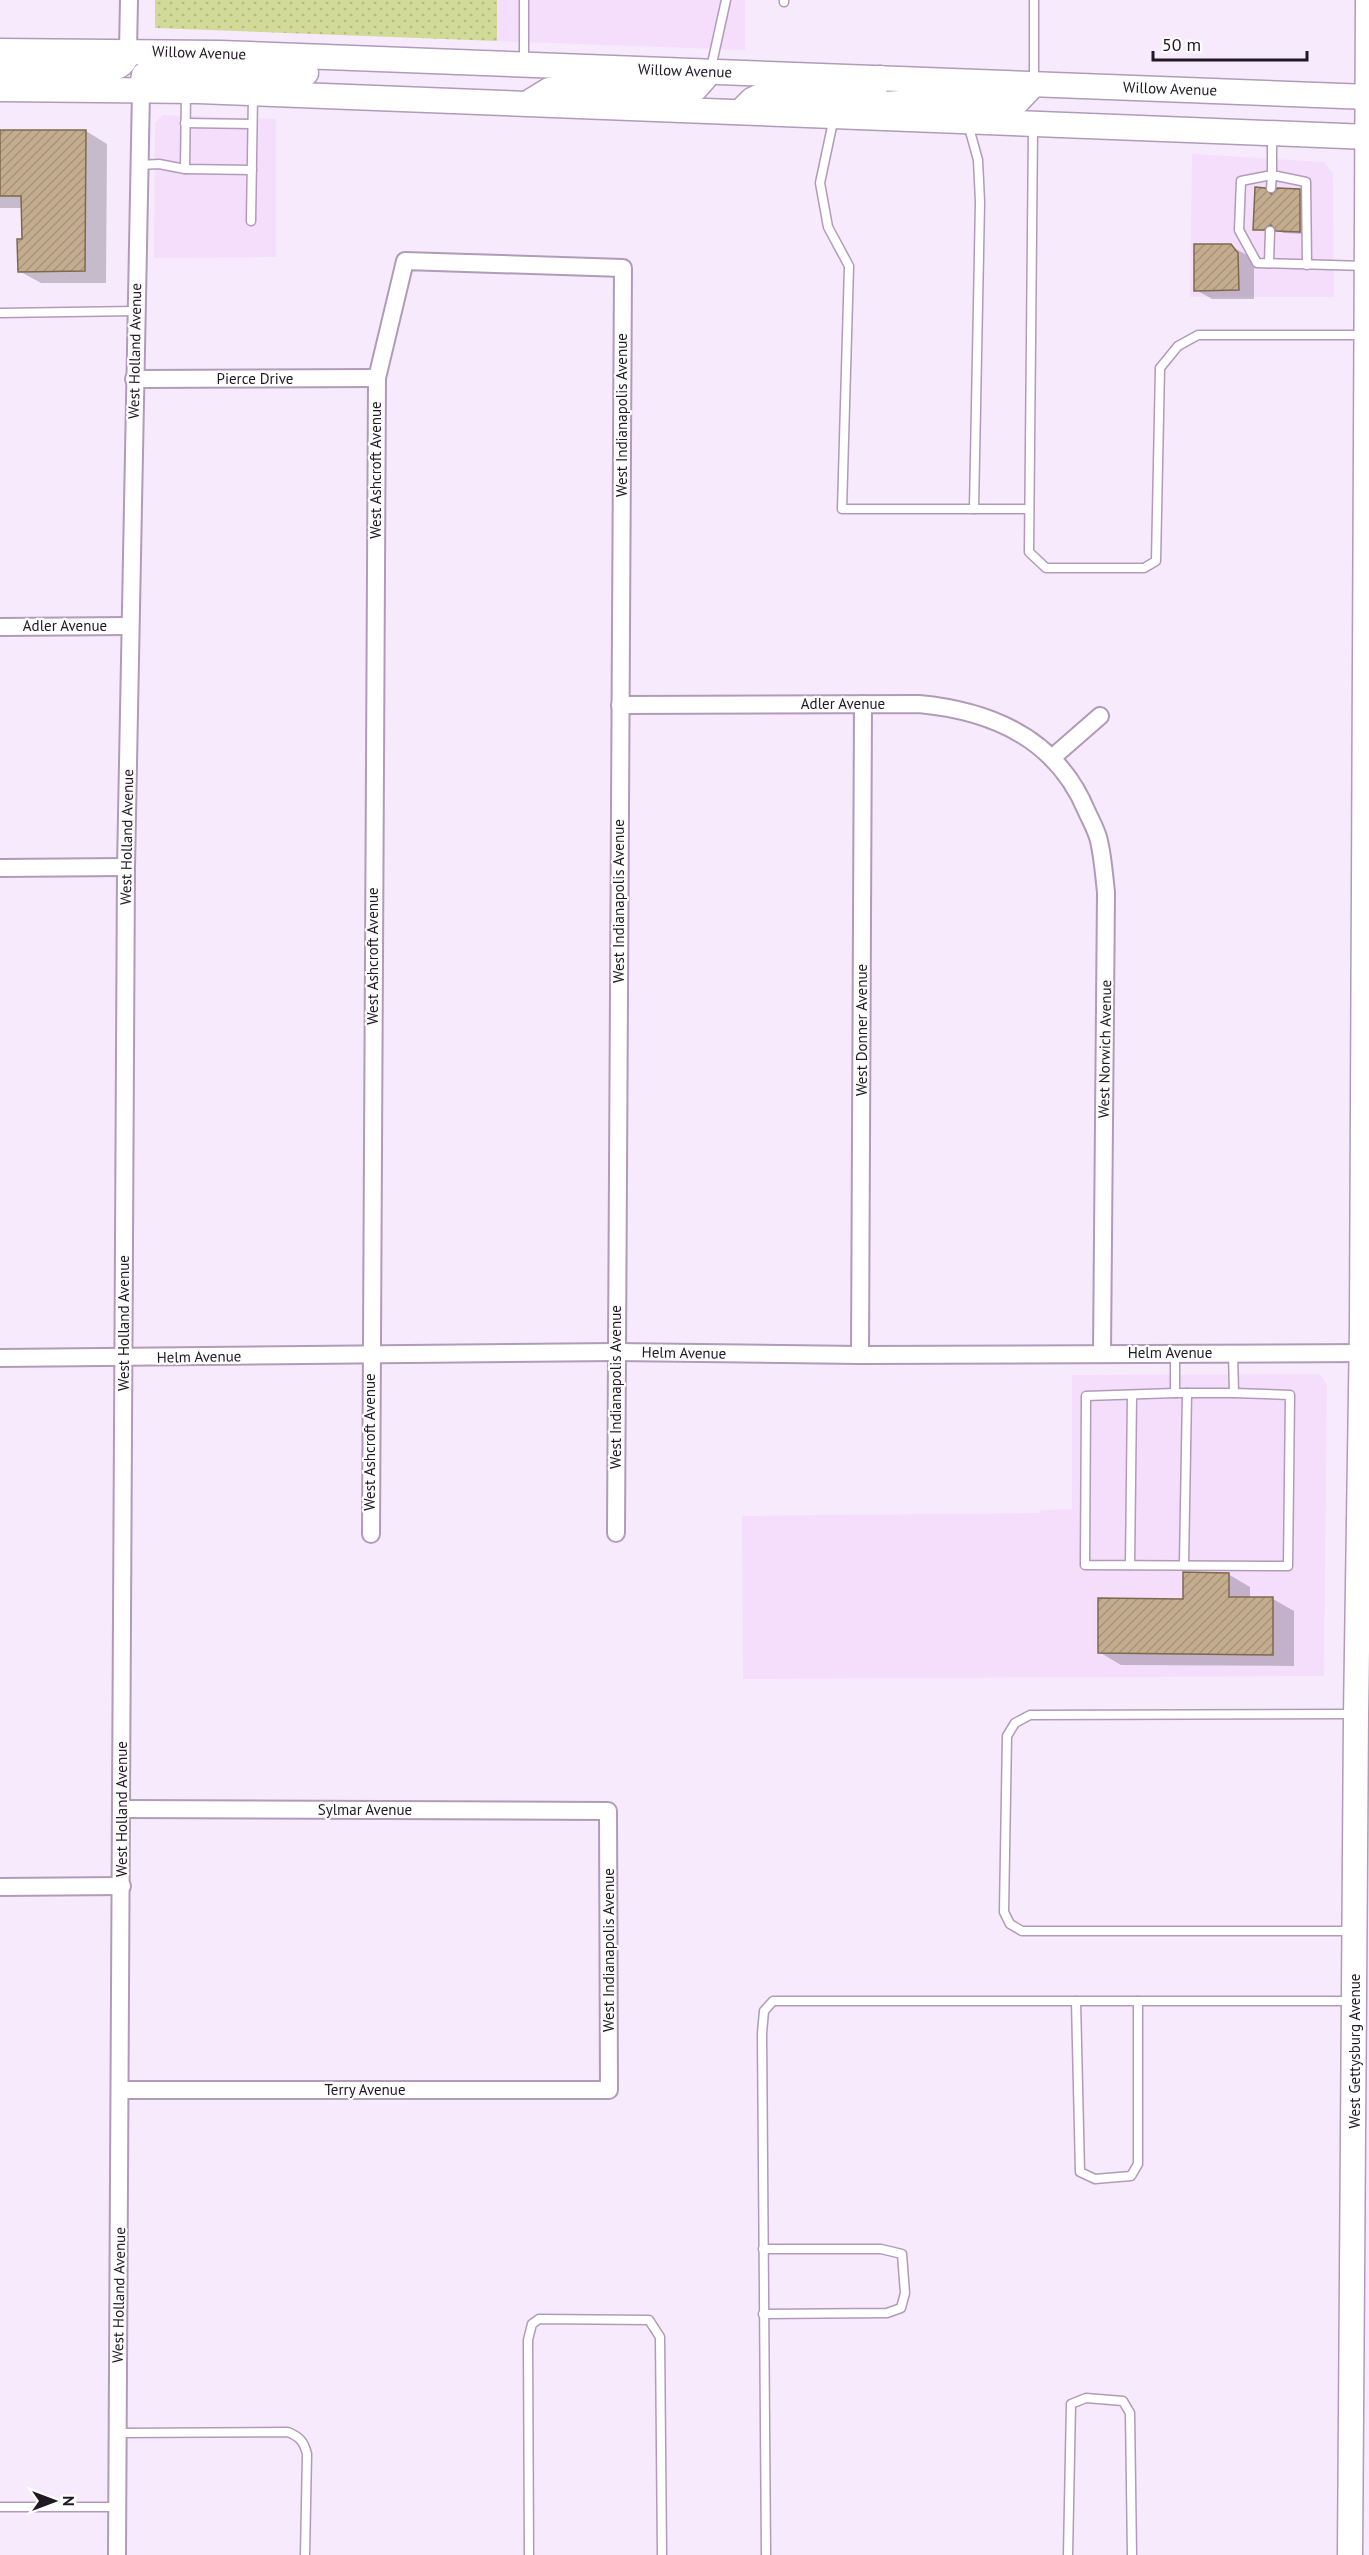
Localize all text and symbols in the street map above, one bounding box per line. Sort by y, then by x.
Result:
scale bar [1153,24,1308,62]
text: 50 m [1162,33,1201,56]
street label: Willow Avenue [152,41,246,64]
street label: Willow Avenue [638,59,732,82]
street label: Willow Avenue [1123,77,1217,100]
street label: West Holland Avenue [124,283,145,419]
street label: West Indianapolis Avenue [612,333,631,497]
street label: Pierce Drive [217,369,293,388]
street label: West Ashcroft Avenue [366,401,385,539]
street label: Adler Avenue [23,616,107,635]
street label: Adler Avenue [801,694,885,713]
street label: West Holland Avenue [116,769,137,905]
street label: West Indianapolis Avenue [609,819,628,983]
street label: West Ashcroft Avenue [363,887,382,1025]
street label: West Donner Avenue [852,964,871,1096]
street label: West Norwich Avenue [1094,980,1115,1118]
street label: West Holland Avenue [114,1255,133,1391]
street label: West Indianapolis Avenue [606,1305,625,1469]
street label: Helm Avenue [642,1342,726,1363]
street label: Helm Avenue [1128,1343,1212,1362]
street label: Helm Avenue [157,1346,241,1367]
street label: West Ashcroft Avenue [360,1373,379,1511]
street label: West Holland Avenue [112,1741,131,1877]
street label: Sylmar Avenue [318,1800,412,1819]
street label: West Indianapolis Avenue [599,1868,618,2032]
street label: West Gettysburg Avenue [1345,1974,1364,2128]
street label: Terry Avenue [324,2080,406,2099]
street label: West Holland Avenue [108,2227,129,2363]
north arrow [24,2471,84,2531]
text: N [59,2496,79,2506]

